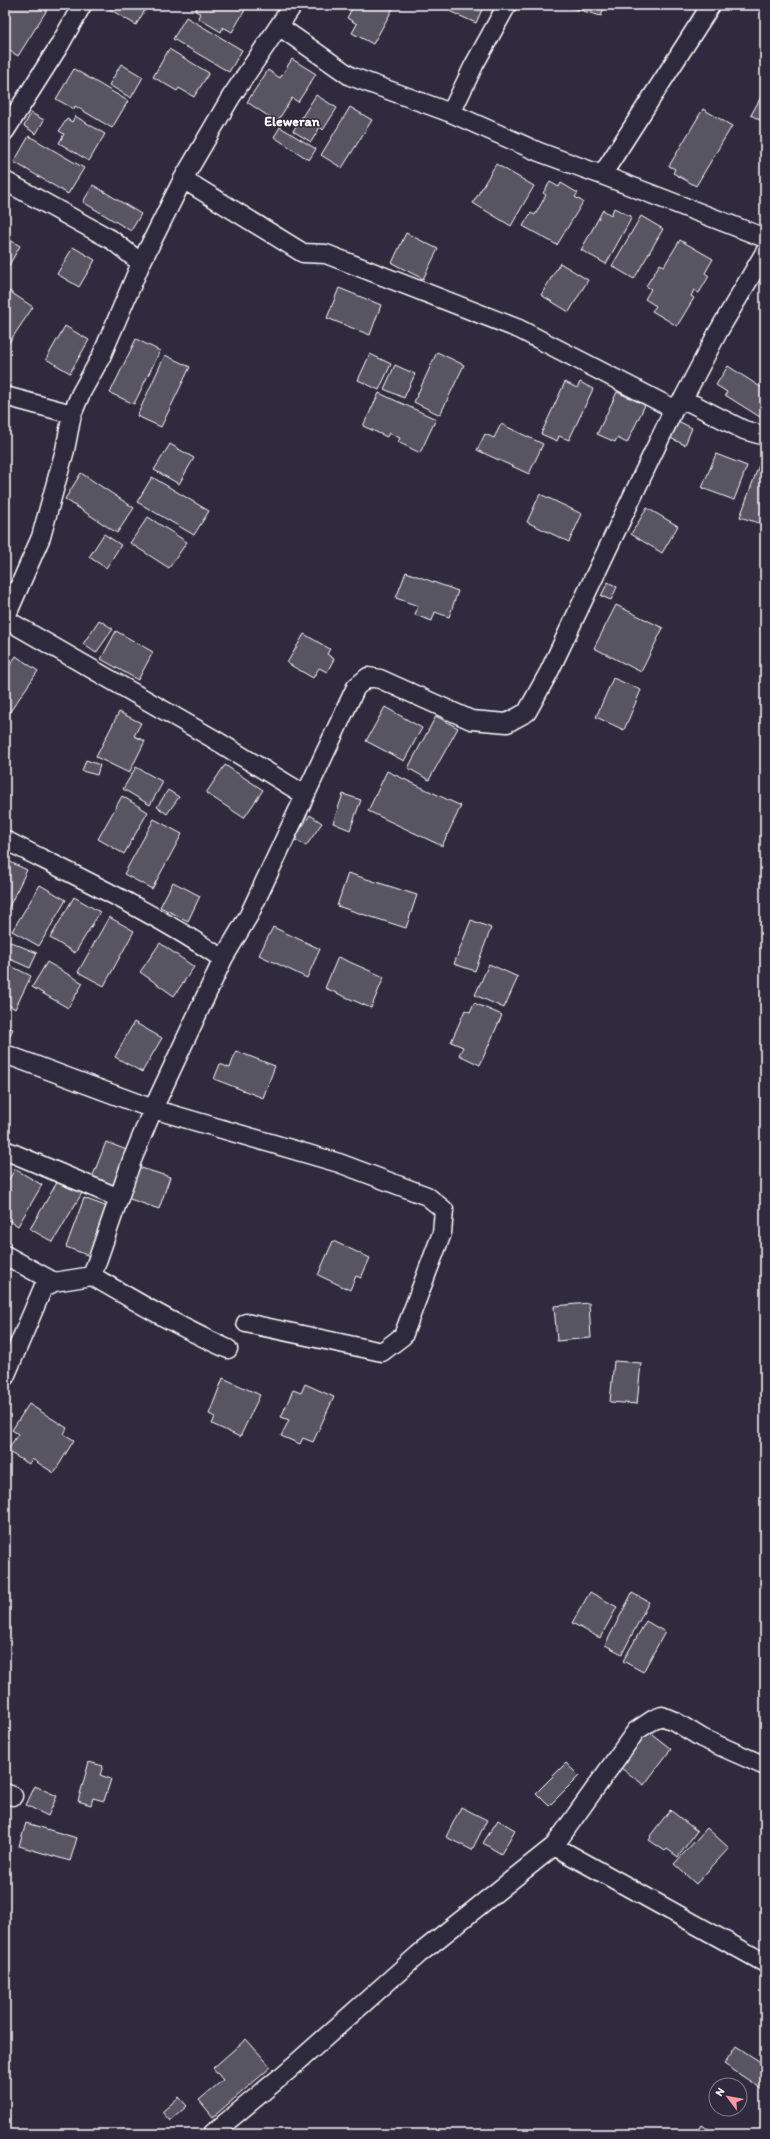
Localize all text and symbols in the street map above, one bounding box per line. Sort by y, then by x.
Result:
district label: Eleweran [264,113,320,130]
north arrow [708,2077,748,2117]
text: N [712,2085,727,2099]

